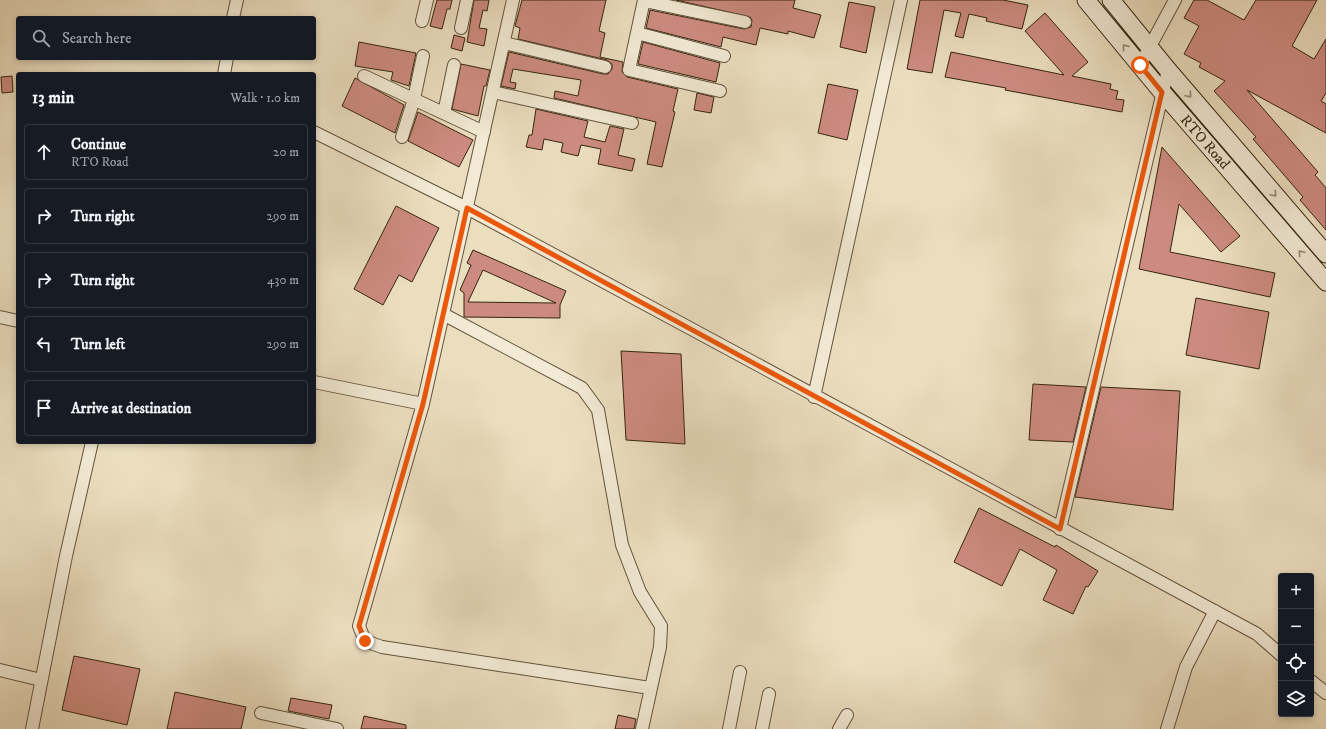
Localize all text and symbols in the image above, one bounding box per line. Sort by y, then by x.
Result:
search box [16,16,316,60]
icon: search [30,27,52,49]
text: Search here [62,29,131,48]
one-way arrow [1123,45,1130,52]
route start [1131,56,1149,74]
text: 13 min [32,87,74,109]
text: Walk · 1.0 km [230,90,300,106]
one-way arrow [1185,90,1192,98]
street label: RTO Road [1176,111,1234,174]
text: Continue [71,135,126,154]
icon: ahead [33,141,55,163]
text: 20 m [273,144,299,160]
text: RTO Road [71,154,128,170]
one-way arrow [1269,189,1276,196]
icon: right [33,205,55,227]
text: Turn right [71,207,134,226]
text: 290 m [267,208,299,224]
one-way arrow [1298,250,1305,257]
icon: right [33,269,55,291]
text: Turn right [71,271,134,290]
text: 430 m [267,272,299,288]
icon: left [33,333,55,355]
text: Turn left [71,335,125,354]
text: 290 m [267,336,299,352]
icon: arrive [33,397,55,419]
text: Arrive at destination [71,399,191,418]
map controls [1278,573,1314,717]
button: + [1278,573,1314,609]
button: − [1278,609,1314,645]
route end [356,632,374,650]
button: locate [1278,645,1314,681]
button: layers [1278,681,1314,717]

